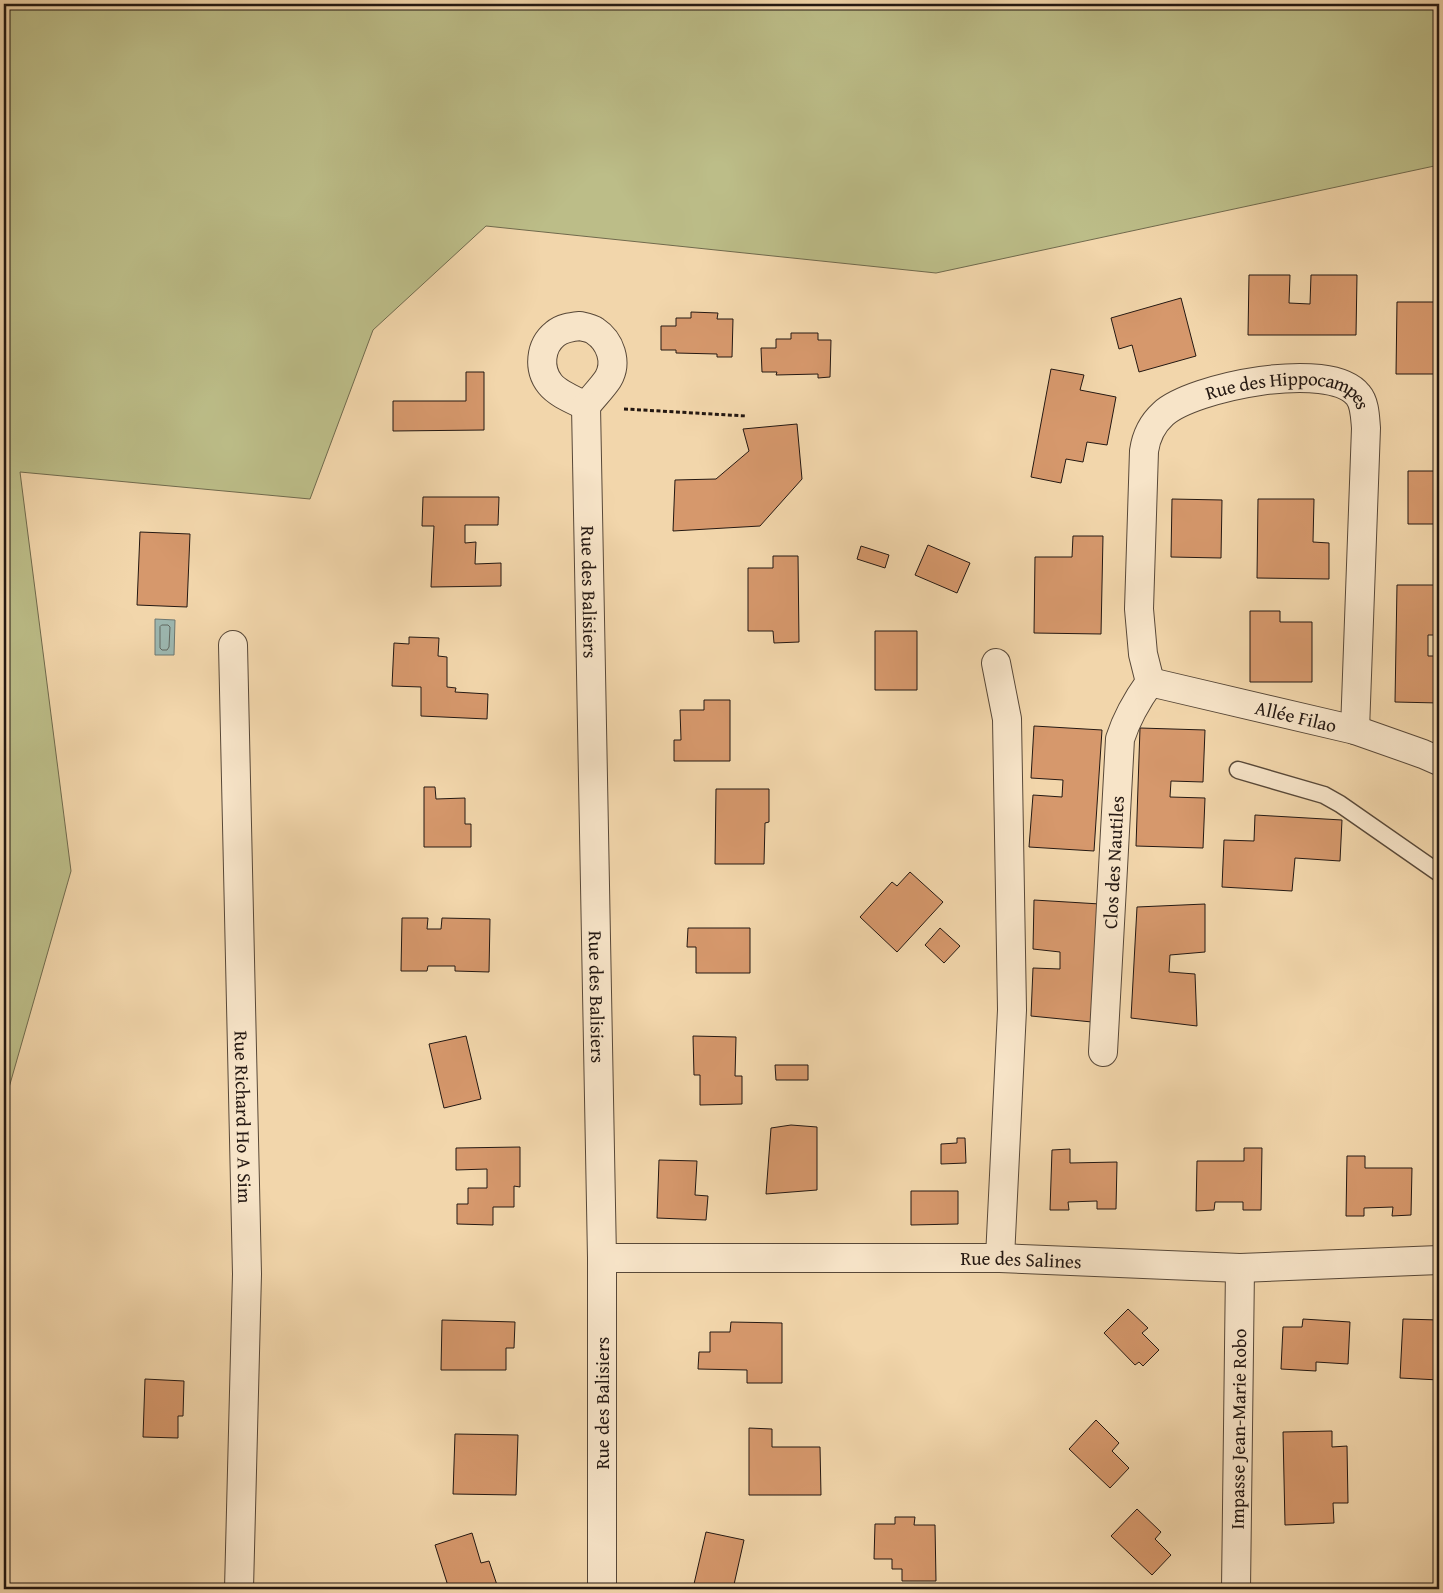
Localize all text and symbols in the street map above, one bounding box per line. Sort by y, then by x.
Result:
street label: Rue des Hippocampes [1202,364,1378,412]
street label: Rue des Balisiers [574,525,605,659]
street label: Allée Filao [1252,693,1340,739]
street label: Clos des Nautiles [1096,795,1131,930]
street label: Rue des Balisiers [582,930,612,1064]
street label: Rue Richard Ho A Sim [228,1030,259,1204]
street label: Rue des Salines [960,1244,1082,1275]
street label: Impasse Jean-Marie Robo [1223,1328,1253,1530]
street label: Rue des Balisiers [588,1337,616,1469]

